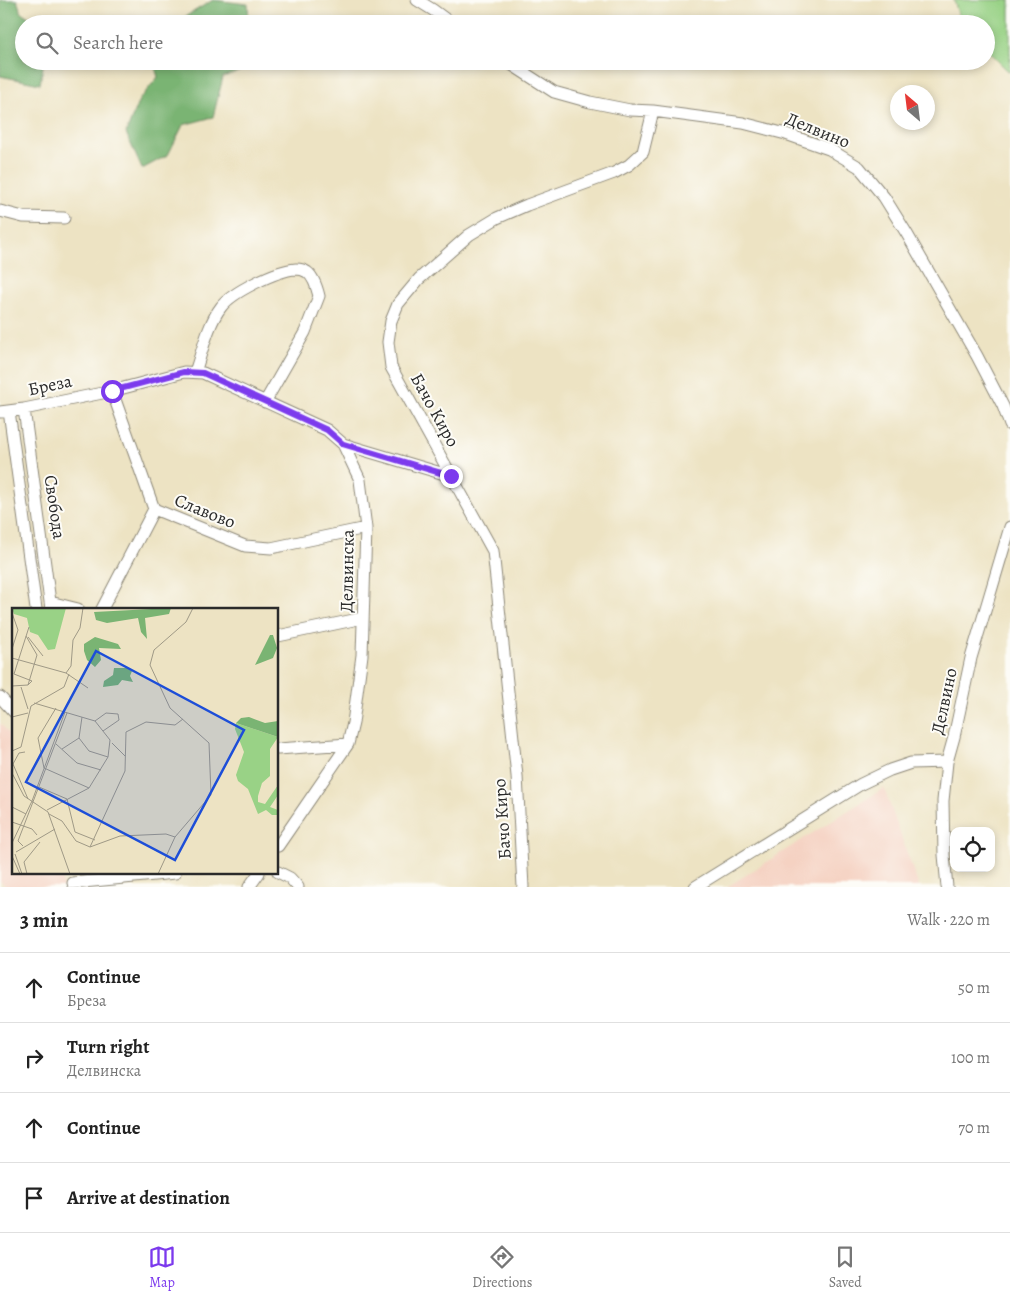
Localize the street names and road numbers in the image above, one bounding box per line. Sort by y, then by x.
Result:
street label: Делвино [782,106,854,154]
street label: Бреза [26,368,75,401]
street label: Бачо Киро [405,369,465,451]
street label: Свобода [39,474,71,541]
street label: Славово [171,488,239,534]
street label: Делвинска [334,528,360,613]
street label: Делвино [925,666,963,736]
street label: Бачо Киро [487,778,517,860]

